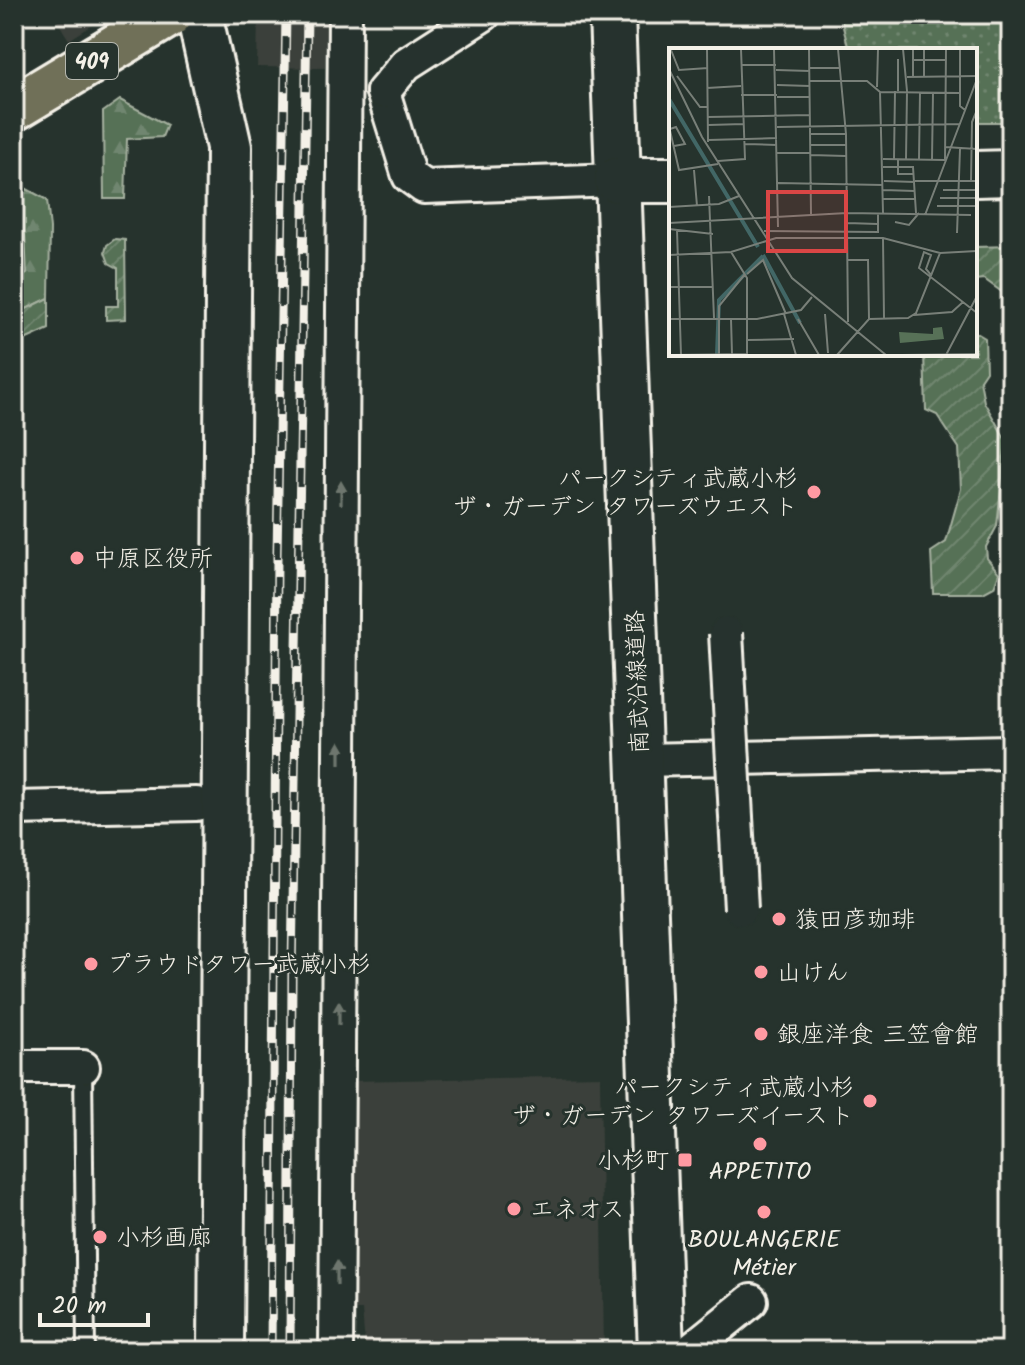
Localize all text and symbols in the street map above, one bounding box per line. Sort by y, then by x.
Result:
road number: 409 [66,43,118,79]
inset map [669,48,977,356]
place label: パークシティ武蔵小杉 ザ・ガーデン タワーズウエスト [452,460,798,527]
one-way arrow [335,480,348,505]
marker: パークシティ武蔵小杉 ザ・ガーデン タワーズウエスト [805,483,823,501]
place label: 中原区役所 [93,540,213,579]
marker: 中原区役所 [68,549,86,567]
street label: 南武沿線道路 [616,609,660,755]
one-way arrow [334,740,346,765]
place label: 猿田彦珈琲 [795,901,915,940]
marker: 猿田彦珈琲 [770,910,788,928]
place label: プラウドタワー武蔵小杉 [107,946,371,985]
place label: 山けん [777,954,849,993]
marker: プラウドタワー武蔵小杉 [82,955,100,973]
marker: 山けん [752,963,770,981]
one-way arrow [332,1000,345,1025]
place label: 銀座洋食 三笠會館 [777,1016,979,1055]
marker: 銀座洋食 三笠會館 [752,1025,770,1043]
place label: パークシティ武蔵小杉 ザ・ガーデン タワーズイースト [512,1069,854,1136]
marker: パークシティ武蔵小杉 ザ・ガーデン タワーズイースト [861,1092,879,1110]
marker: APPETITO [751,1135,769,1153]
place label: 小杉町 [597,1142,669,1181]
marker: 小杉町 [676,1151,694,1169]
place label: APPETITO [709,1153,812,1192]
place label: エネオス [530,1191,625,1230]
marker: エネオス [505,1200,523,1218]
marker: BOULANGERIE Métier [755,1203,773,1221]
place label: 小杉画廊 [116,1219,212,1258]
place label: BOULANGERIE Métier [688,1221,841,1288]
marker: 小杉画廊 [91,1228,109,1246]
one-way arrow [331,1260,343,1285]
scale bar [40,1277,148,1327]
text: 20 m [52,1287,107,1326]

